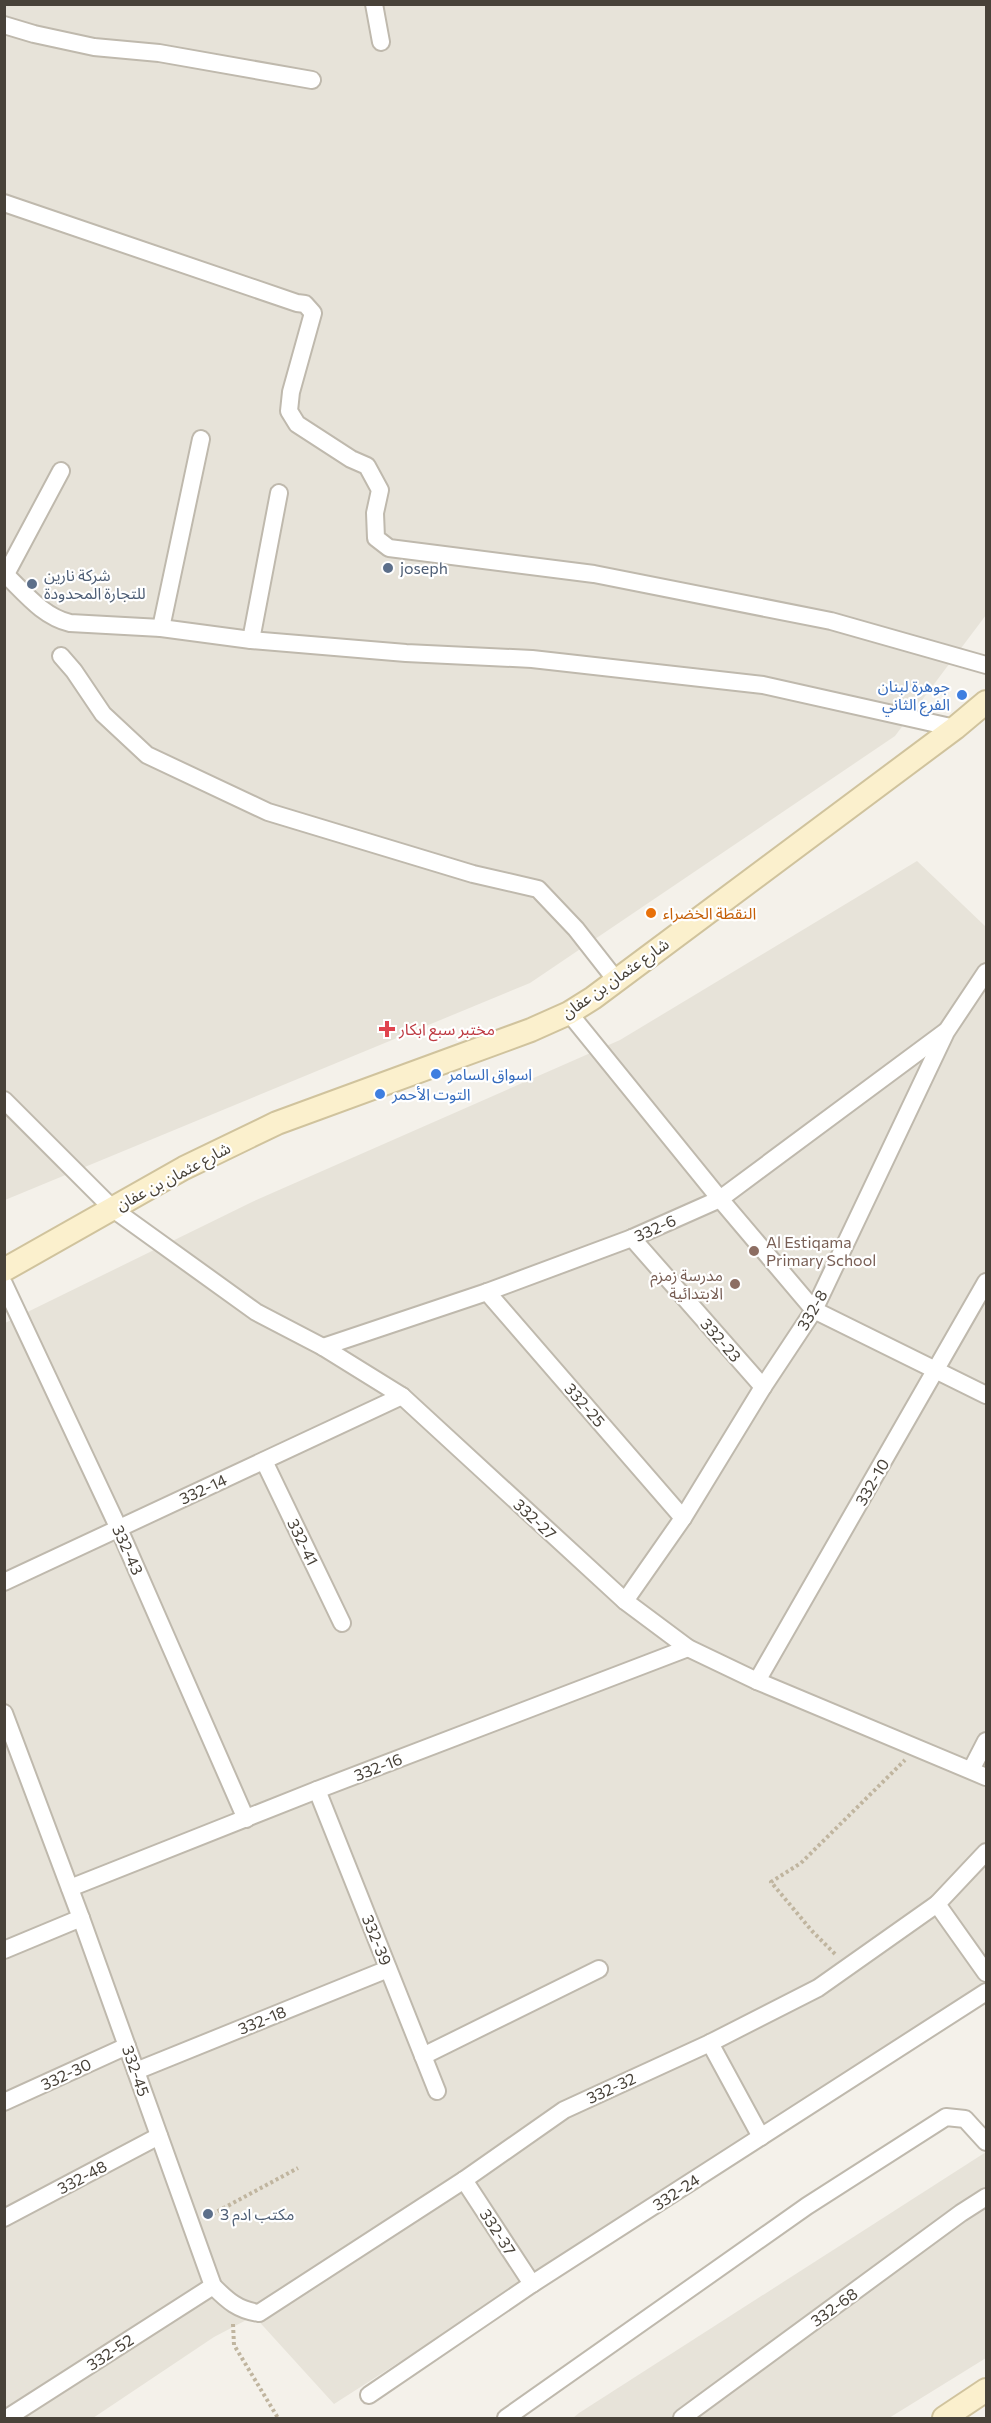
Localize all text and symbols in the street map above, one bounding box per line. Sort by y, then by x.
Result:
place label: joseph [400,558,448,577]
marker: joseph [381,561,395,575]
place label: شركة نارين للتجارة المحدودة [44,565,146,603]
marker: شركة نارين للتجارة المحدودة [25,577,39,591]
place label: جوهرة لبنان الفرع الثاني [878,676,950,717]
marker: جوهرة لبنان الفرع الثاني [955,688,969,702]
place label: النقطة الخضراء [663,903,756,923]
marker: النقطة الخضراء [644,906,658,920]
street label: شارع عثمان بن عفان [557,933,674,1025]
place label: مختبر سبع ابكار [398,1019,495,1042]
marker: مختبر سبع ابكار [380,1022,394,1036]
place label: اسواق السامر [447,1064,532,1084]
marker: اسواق السامر [429,1067,443,1081]
place label: التوت الأحمر [391,1084,471,1104]
marker: التوت الأحمر [373,1087,387,1101]
street label: شارع عثمان بن عفان [112,1137,235,1217]
street label: 332-6 [631,1210,679,1245]
place label: Al Estiqama Primary School [766,1232,876,1269]
marker: Al Estiqama Primary School [747,1244,761,1258]
place label: مدرسة زمزم الابتدائية [650,1265,723,1302]
marker: مدرسة زمزم الابتدائية [728,1277,742,1291]
street label: 332-8 [792,1286,831,1333]
street label: 332-23 [697,1314,746,1365]
street label: 332-25 [561,1379,610,1430]
street label: 332-10 [851,1455,893,1509]
street label: 332-14 [176,1469,230,1508]
street label: 332-27 [510,1494,560,1543]
street label: 332-41 [284,1515,323,1568]
street label: 332-43 [109,1522,148,1578]
street label: 332-16 [351,1749,405,1784]
street label: 332-39 [359,1912,396,1968]
street label: 332-18 [235,2001,289,2038]
street label: 332-45 [119,2043,154,2099]
street label: 332-30 [38,2054,94,2093]
street label: 332-32 [583,2068,638,2107]
street label: 332-48 [54,2156,110,2197]
street label: 332-24 [649,2169,703,2214]
place label: مكتب ادم 3 [220,2204,294,2227]
street label: 332-37 [476,2205,520,2258]
marker: مكتب ادم 3 [201,2207,215,2221]
street label: 332-68 [807,2283,861,2330]
street label: 332-52 [83,2329,137,2374]

